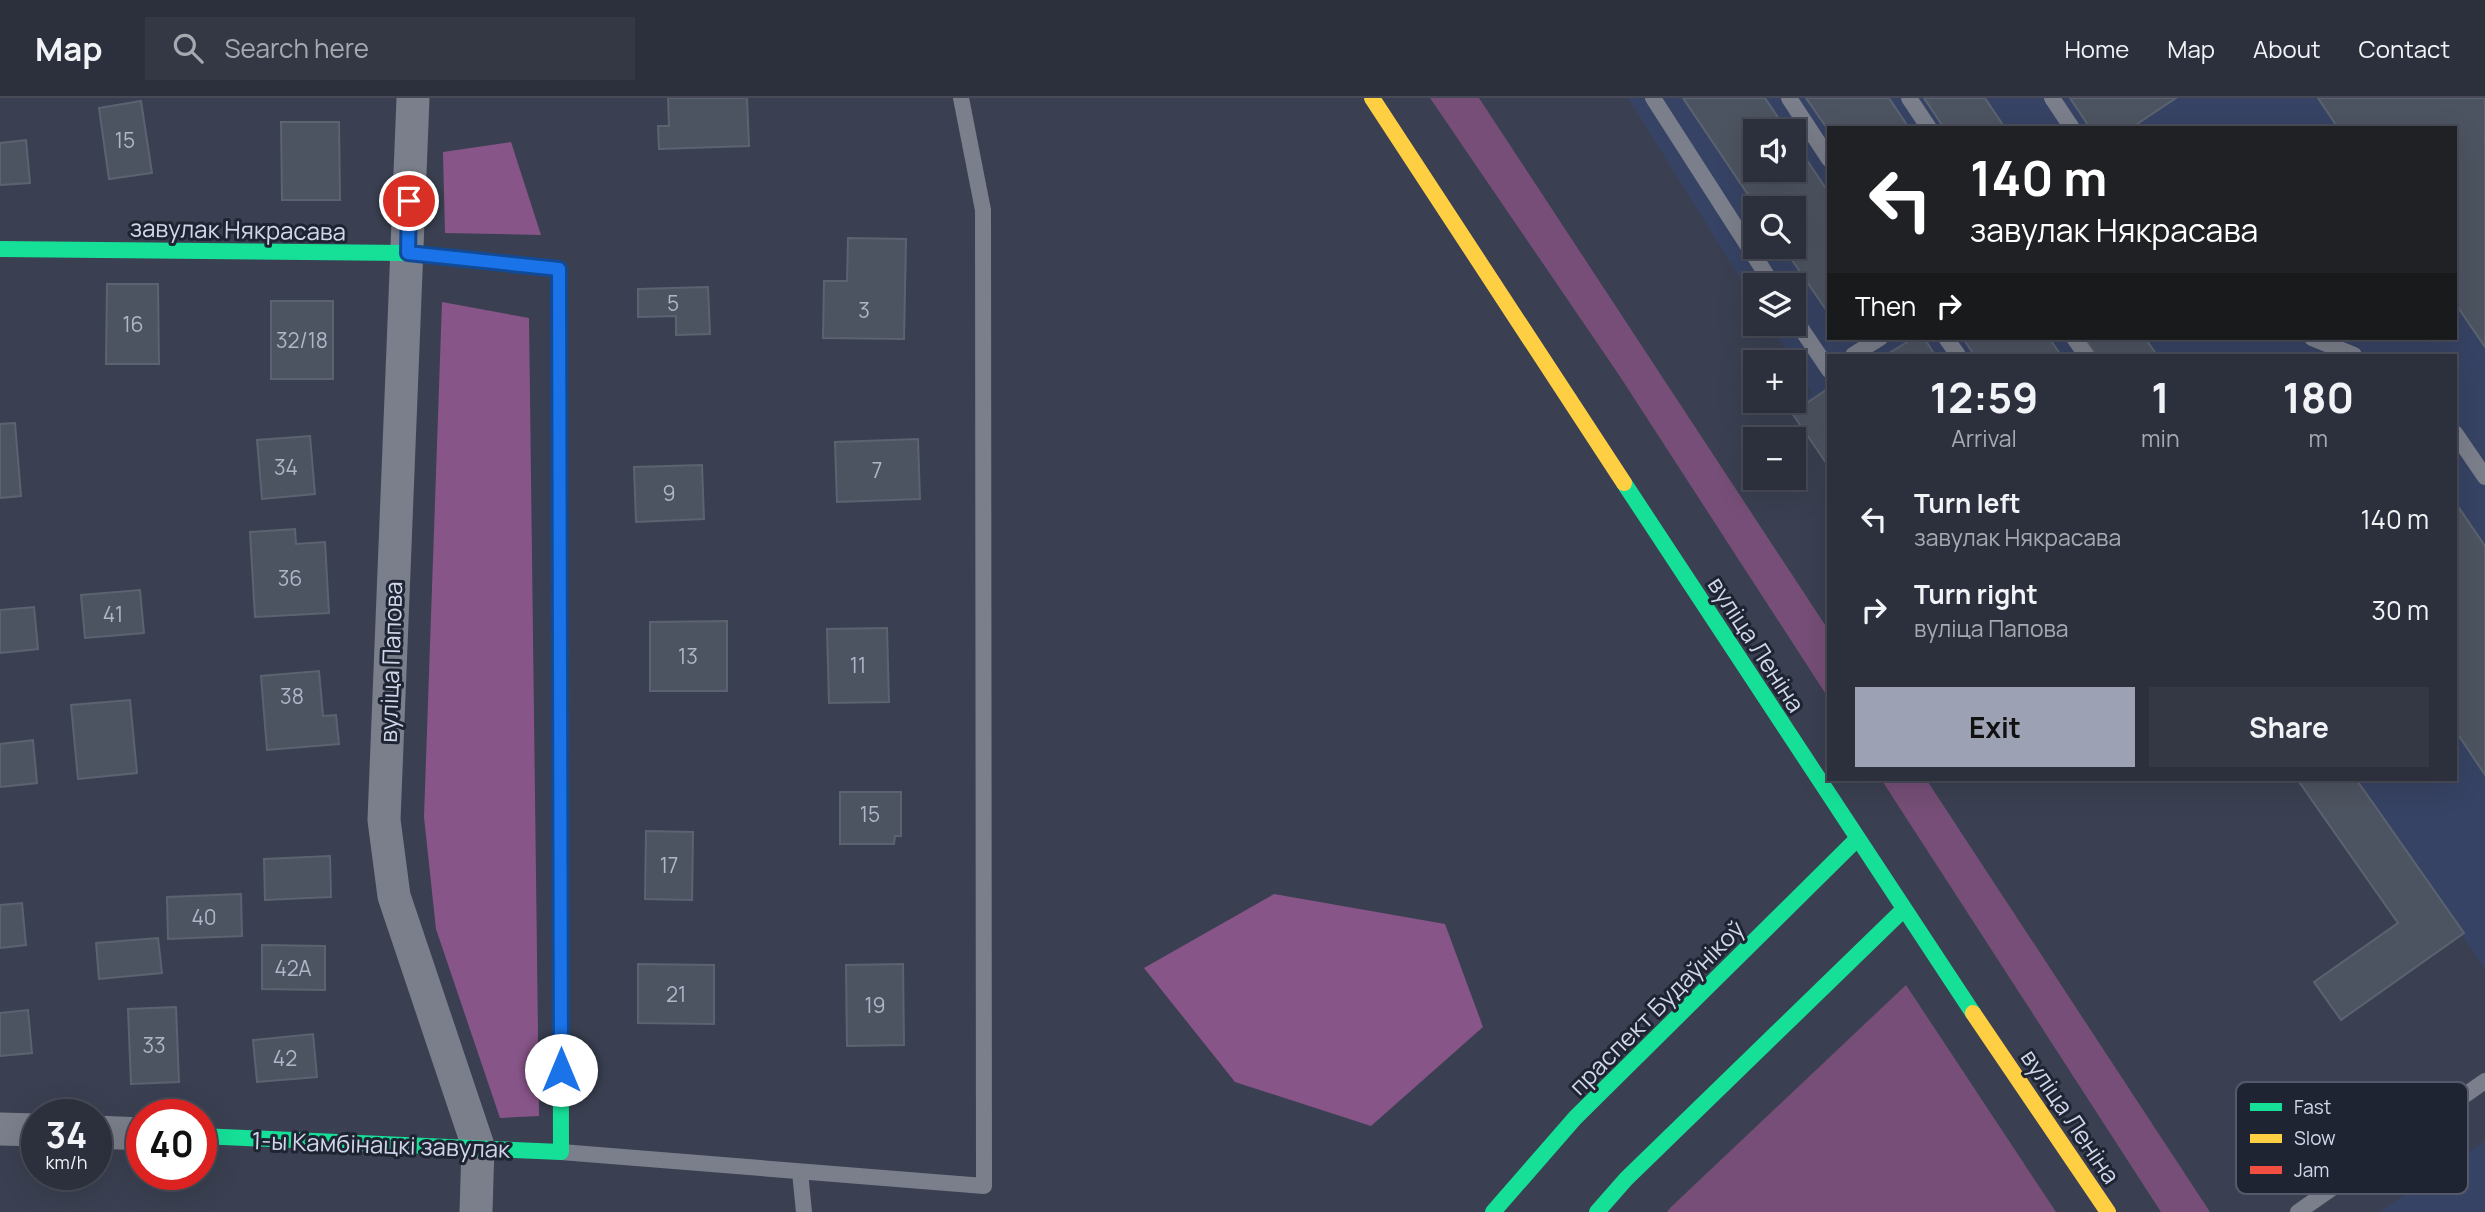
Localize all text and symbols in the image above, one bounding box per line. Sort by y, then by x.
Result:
search box [145,17,635,80]
text: Map [35,26,103,71]
icon: search [169,29,207,67]
text: Search here [225,30,369,66]
text: Home [2064,32,2129,65]
text: Map [2167,32,2215,65]
text: About [2253,32,2321,65]
text: Contact [2359,32,2450,65]
map controls [1743,119,1806,490]
button: sound [1743,119,1806,182]
house number: 15 [115,126,135,154]
text: 140 m [1970,144,2107,211]
icon: left [1855,154,1946,245]
pin [379,171,439,231]
icon: arrive [390,182,428,220]
button: search [1743,196,1806,259]
text: завулак Някрасава [1970,208,2258,252]
street label: завулак Някрасава [130,211,346,247]
button: layers [1743,273,1806,336]
icon: right [1930,287,1968,325]
text: Then [1855,288,1916,324]
house number: 5 [667,289,679,317]
house number: 3 [858,296,870,324]
house number: 16 [122,310,144,338]
house number: 32/18 [276,326,328,354]
button: + [1743,350,1806,413]
text: 12:59 [1930,368,2038,426]
text: 1 [2151,368,2170,426]
text: 180 [2282,368,2354,426]
text: Arrival [1951,422,2017,454]
text: min [2141,422,2180,454]
text: m [2309,422,2328,454]
button: − [1743,427,1806,490]
house number: 34 [274,453,298,481]
house number: 7 [872,456,882,484]
house number: 9 [662,479,676,507]
text: Turn left [1914,485,2021,521]
icon: left [1855,500,1893,538]
text: 140 m [2360,501,2429,537]
text: завулак Някрасава [1914,521,2121,553]
house number: 36 [278,564,302,592]
street label: вуліца Леніна [1701,570,1813,718]
text: Turn right [1914,576,2038,612]
street label: вуліца Папова [371,581,409,743]
icon: right [1855,591,1893,629]
text: 30 m [2372,592,2429,628]
house number: 41 [103,600,123,628]
text: вуліца Папова [1914,612,2069,644]
house number: 13 [678,642,698,670]
house number: 11 [850,651,866,679]
house number: 38 [280,682,304,710]
button: Exit [1855,687,2135,767]
button: Share [2149,687,2429,767]
house number: 15 [860,800,880,828]
house number: 17 [660,851,678,879]
house number: 40 [191,903,217,931]
street label: праспект Будаўнікоў [1561,912,1751,1102]
house number: 42А [274,954,312,982]
house number: 21 [666,980,686,1008]
house number: 19 [864,991,886,1019]
house number: 33 [142,1031,166,1059]
position arrow [524,1033,598,1107]
street label: вуліца Леніна [2014,1042,2128,1190]
house number: 42 [273,1044,297,1072]
legend [2236,1082,2468,1194]
text: Fast [2294,1094,2331,1120]
speed limit sign: 40 [126,1099,217,1190]
text: 34 [46,1111,87,1159]
street label: 1-ы Камбінацкі завулак [251,1123,512,1165]
text: Slow [2294,1125,2336,1151]
text: km/h [46,1150,87,1174]
text: Jam [2294,1157,2329,1183]

